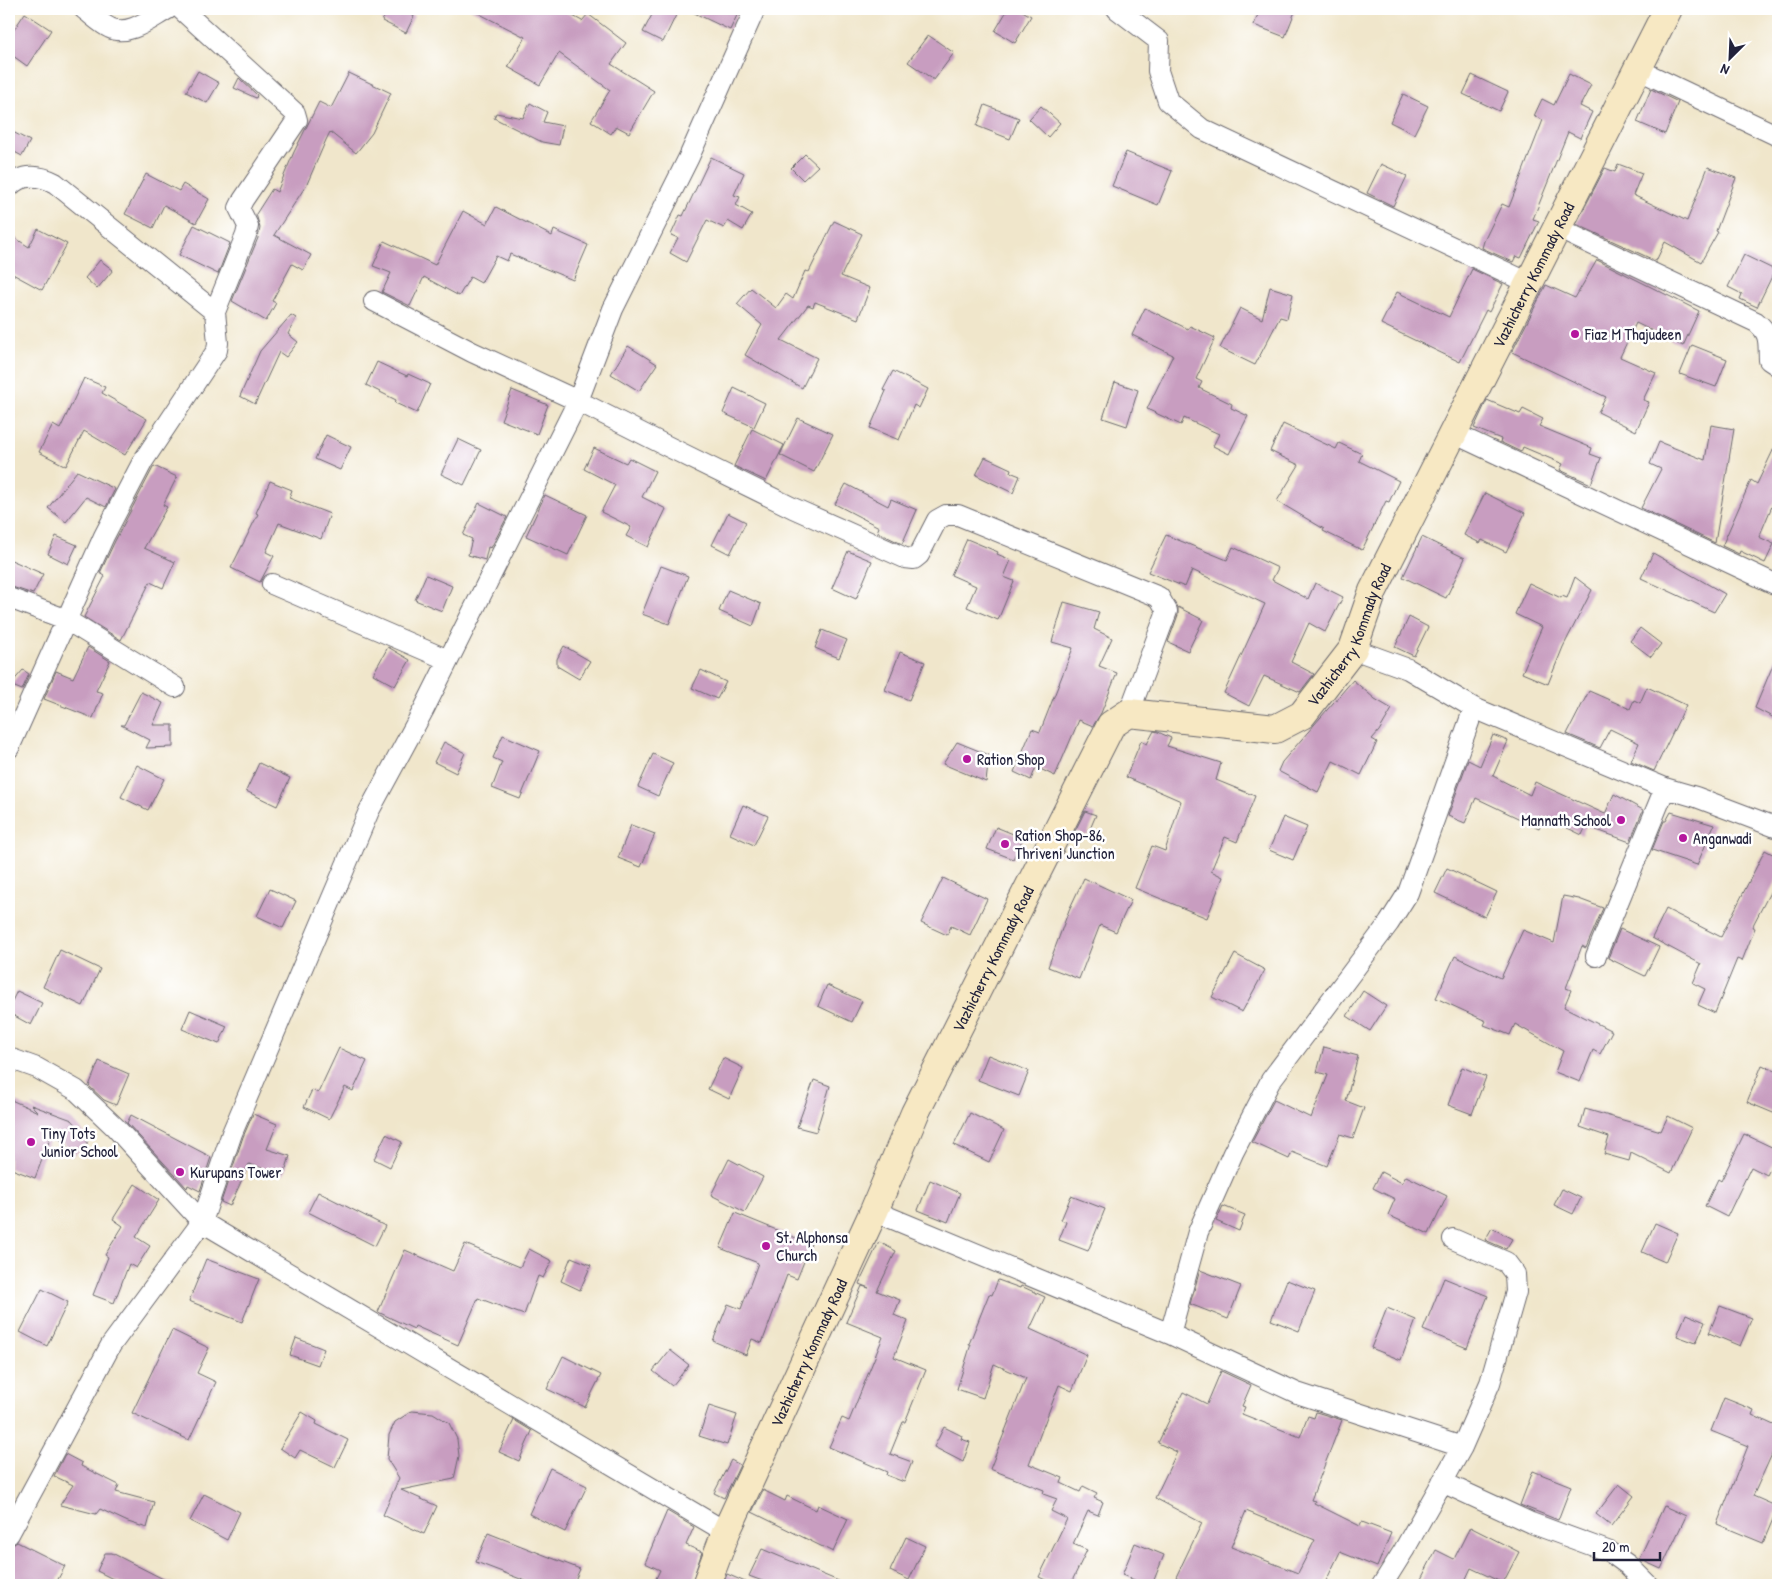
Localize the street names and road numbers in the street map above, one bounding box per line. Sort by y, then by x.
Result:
street label: Vazhicherry Kommady Road [1487,198,1579,352]
street label: Vazhicherry Kommady Road [1302,560,1396,711]
street label: Vazhicherry Kommady Road [947,882,1039,1035]
street label: Vazhicherry Kommady Road [765,1275,852,1430]

